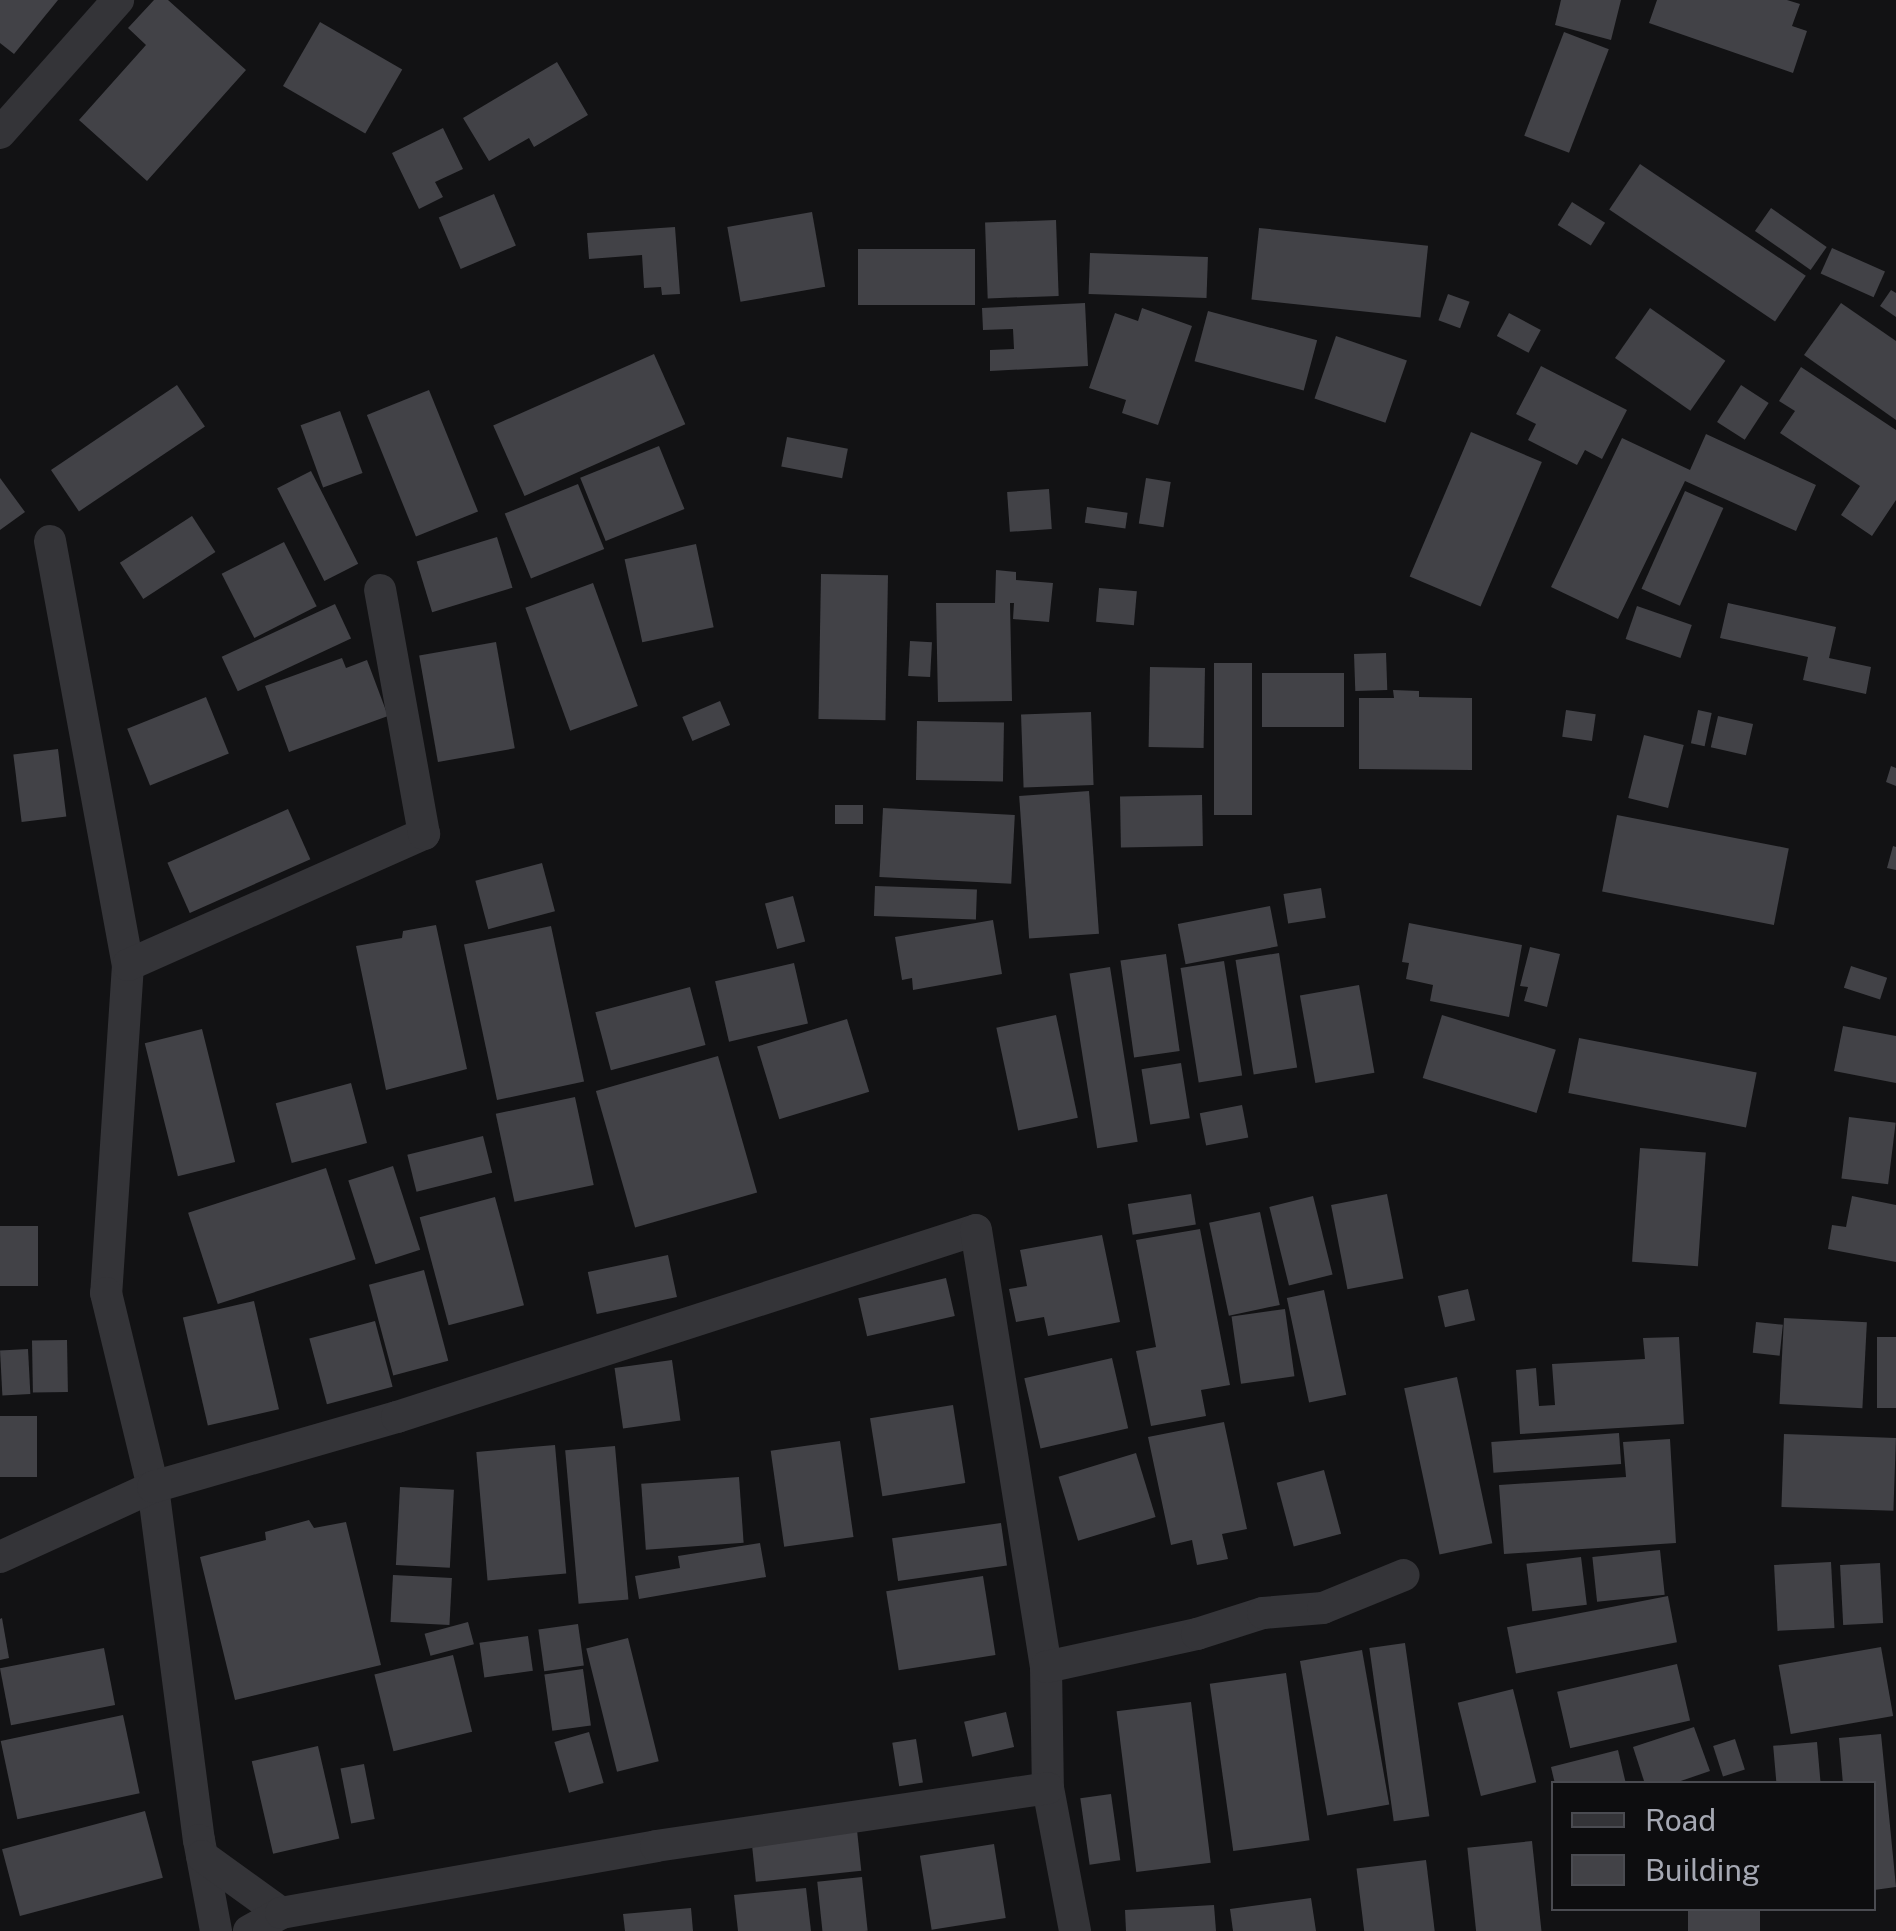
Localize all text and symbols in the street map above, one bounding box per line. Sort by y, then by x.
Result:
legend [1551,1781,1876,1911]
text: Road [1645,1802,1716,1838]
text: Building [1645,1852,1760,1888]

